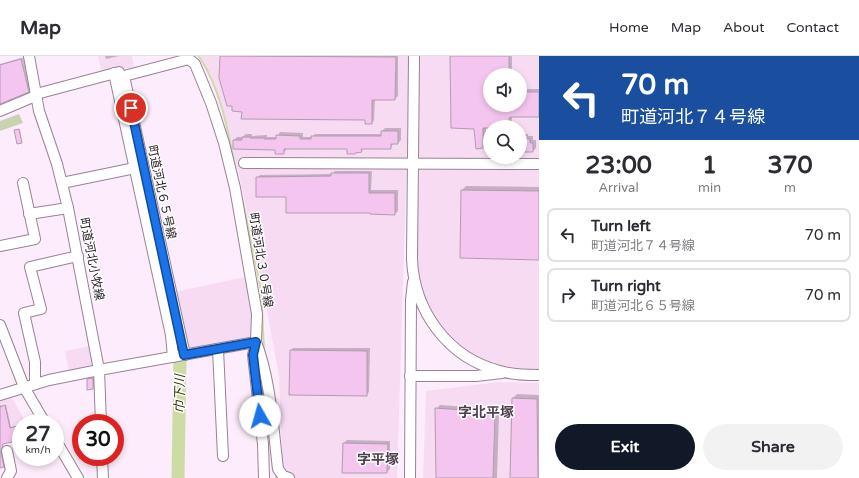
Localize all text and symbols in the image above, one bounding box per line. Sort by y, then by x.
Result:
text: Map [20,17,61,39]
text: Home [609,19,649,36]
text: Map [671,19,701,36]
text: About [723,19,765,36]
text: Contact [787,19,839,36]
map controls [483,68,527,164]
button: sound [483,68,527,112]
text: 70 m [621,68,689,102]
icon: left [555,72,607,124]
pin [114,91,148,125]
icon: arrive [120,97,142,119]
text: 町道河北７４号線 [621,106,765,128]
button: search [483,120,527,164]
street label: 町道河北６５号線 [145,144,179,240]
text: 23:00 [585,151,652,180]
text: 1 [702,151,717,180]
text: 370 [767,151,813,180]
text: Arrival [598,180,639,196]
text: min [698,180,721,196]
text: m [784,180,796,196]
street label: 町道河北３０号線 [247,211,275,309]
street label: 町道河北小牧線 [77,216,107,302]
text: Turn left [591,217,651,235]
icon: left [557,224,579,246]
text: 70 m [804,226,841,244]
text: 町道河北７４号線 [591,238,695,254]
text: Turn right [591,277,661,295]
icon: right [557,284,579,306]
text: 70 m [804,286,841,304]
text: 町道河北６５号線 [591,298,695,314]
water label: 巾下川 [172,372,188,414]
position arrow [239,395,281,437]
district label: 字北平塚 [458,404,514,421]
speed limit sign: 30 [72,414,124,466]
text: 27 [25,423,51,447]
button: Exit [555,424,695,470]
button: Share [703,424,843,470]
text: km/h [25,444,51,456]
district label: 字平塚 [357,451,399,468]

